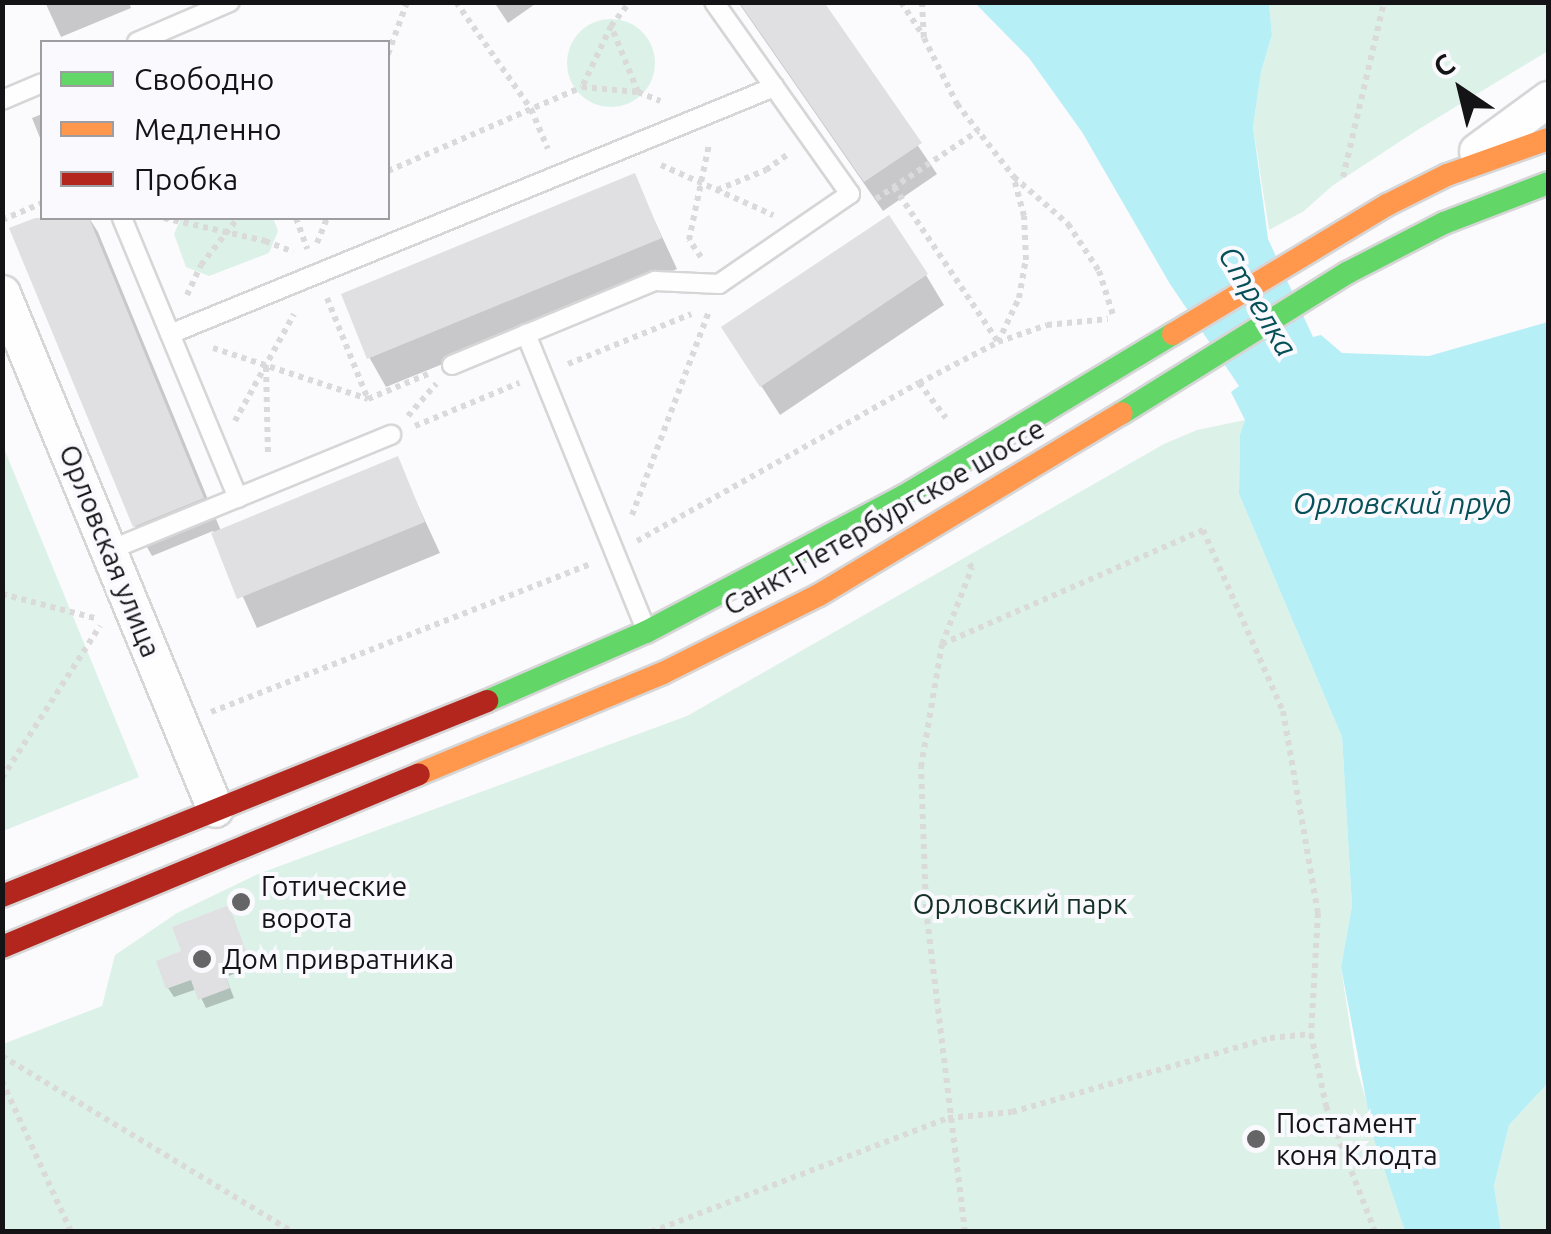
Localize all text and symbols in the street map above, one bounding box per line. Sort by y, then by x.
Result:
legend [40,40,390,220]
north arrow [1411,40,1511,140]
text: С [1427,47,1460,83]
text: Свободно [134,62,274,96]
text: Медленно [134,112,282,146]
text: Пробка [134,162,238,196]
water label: Стрелка [1211,239,1305,363]
street label: Санкт-Петербургское шоссе [718,411,1050,623]
street label: Орловская улица [52,440,168,662]
water label: Орловский пруд [1293,485,1511,521]
place label: Готические ворота [261,869,407,935]
park label: Орловский парк [913,887,1127,921]
marker: Готические ворота [230,891,252,913]
place label: Дом привратника [222,942,454,976]
marker: Дом привратника [191,948,213,970]
place label: Постамент коня Клодта [1276,1106,1438,1172]
marker: Постамент коня Клодта [1245,1128,1267,1150]

